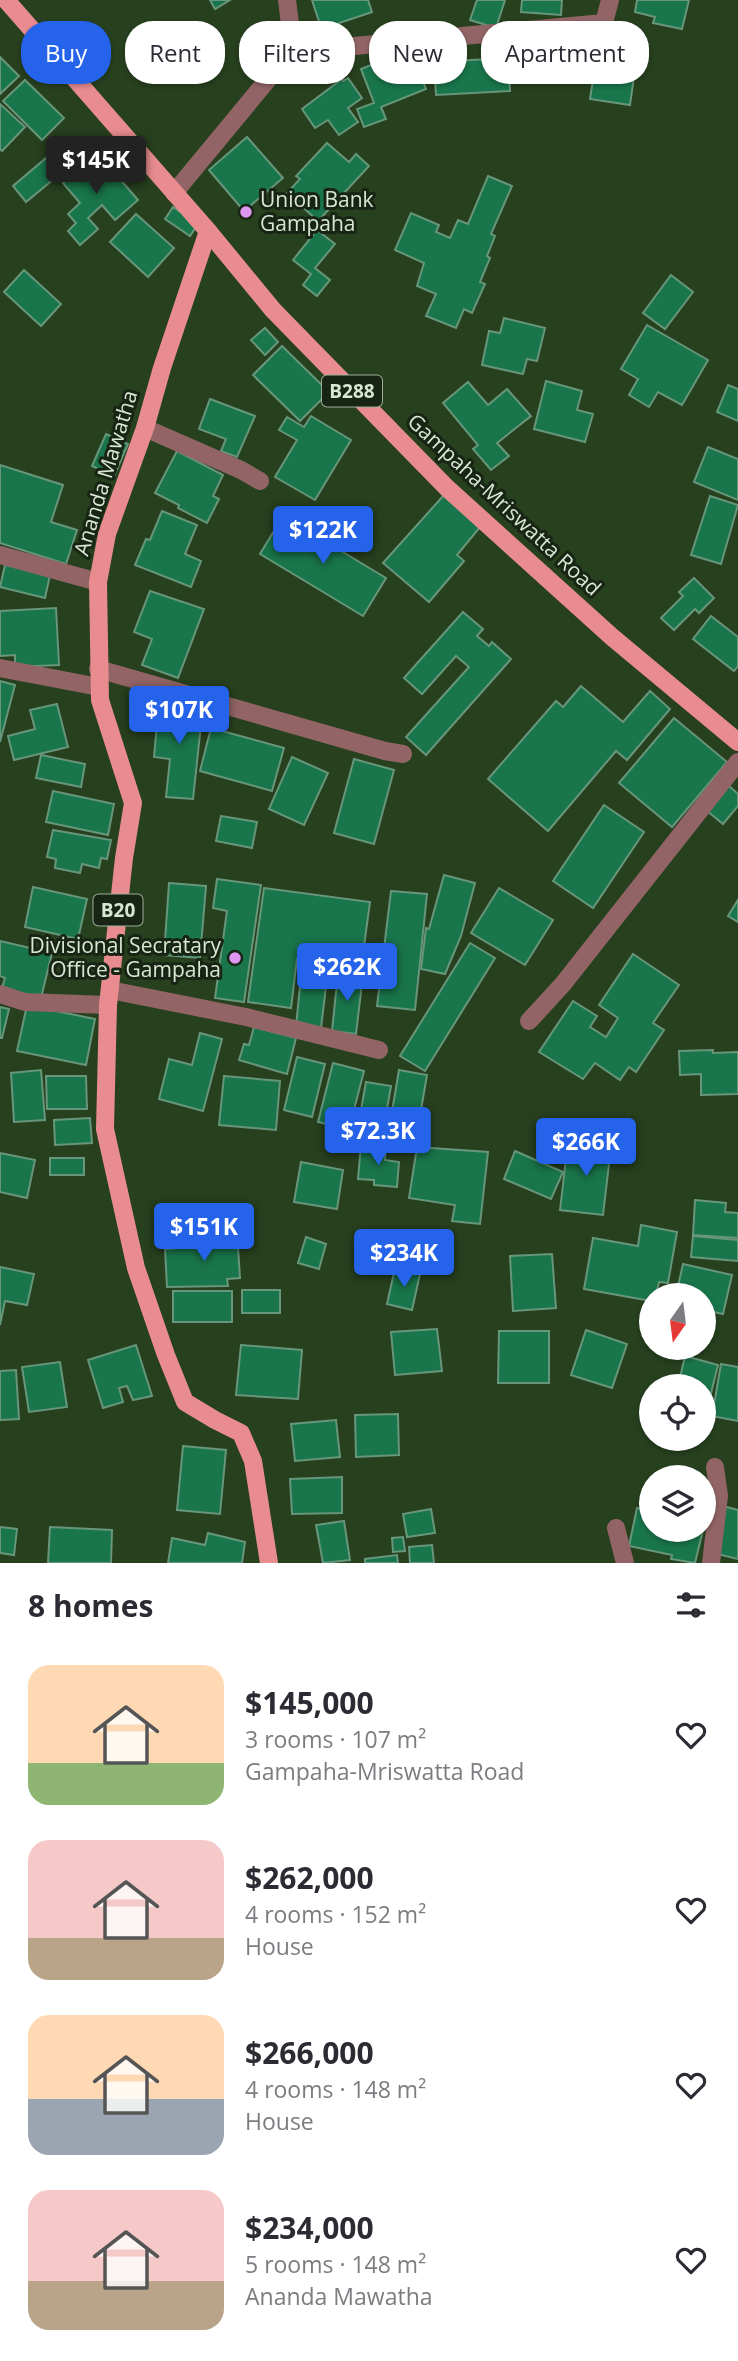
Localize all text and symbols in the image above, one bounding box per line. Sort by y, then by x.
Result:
chip: Buy [21,21,111,84]
chip: Rent [125,21,225,84]
chip: Filters [239,21,355,84]
chip: New [369,21,467,84]
chip: Apartment [481,21,649,84]
pin: $145K [47,136,145,196]
text: $145K [62,143,130,175]
place label: Union Bank Gampaha [260,185,374,237]
marker: Union Bank Gampaha [238,204,254,220]
road number: B288 [322,376,382,406]
street label: Ananda Mawatha [67,387,143,559]
street label: Gampaha-Mriswatta Road [402,407,608,602]
pin: $122K [274,506,372,566]
text: $122K [289,513,357,545]
pin: $107K [130,686,228,746]
text: $107K [145,693,213,725]
road number: B20 [94,894,142,926]
place label: Divisional Secratary Office - Gampaha [30,931,221,983]
pin: $262K [298,944,396,1003]
marker: Divisional Secratary Office - Gampaha [227,950,243,966]
text: $262K [313,950,381,982]
pin: $72.3K [321,1108,435,1167]
text: $72.3K [341,1114,415,1146]
pin: $266K [537,1118,635,1178]
text: $266K [552,1125,620,1157]
pin: $151K [155,1204,253,1263]
text: $151K [170,1210,238,1242]
pin: $234K [355,1230,453,1289]
text: $234K [370,1236,438,1268]
north arrow [639,1283,716,1360]
map controls [639,1283,716,1542]
button: locate [639,1374,716,1451]
button: layers [639,1465,716,1542]
text: 8 homes [28,1585,153,1626]
icon: filters [672,1586,710,1624]
text: $145,000 [245,1682,374,1723]
icon: home [84,1693,168,1777]
icon: heart [672,1716,710,1754]
text: 3 rooms · 107 m² [245,1723,426,1755]
text: Gampaha-Mriswatta Road [245,1755,524,1787]
text: $262,000 [245,1857,374,1898]
icon: home [84,1868,168,1952]
icon: heart [672,1891,710,1929]
text: 4 rooms · 152 m² [245,1898,426,1930]
text: House [245,1930,314,1962]
text: $266,000 [245,2032,374,2073]
icon: home [84,2043,168,2127]
icon: heart [672,2066,710,2104]
text: 4 rooms · 148 m² [245,2073,426,2105]
text: House [245,2105,314,2137]
text: $234,000 [245,2207,374,2248]
icon: home [84,2218,168,2302]
icon: heart [672,2241,710,2279]
text: 5 rooms · 148 m² [245,2248,426,2280]
text: Ananda Mawatha [245,2280,433,2312]

